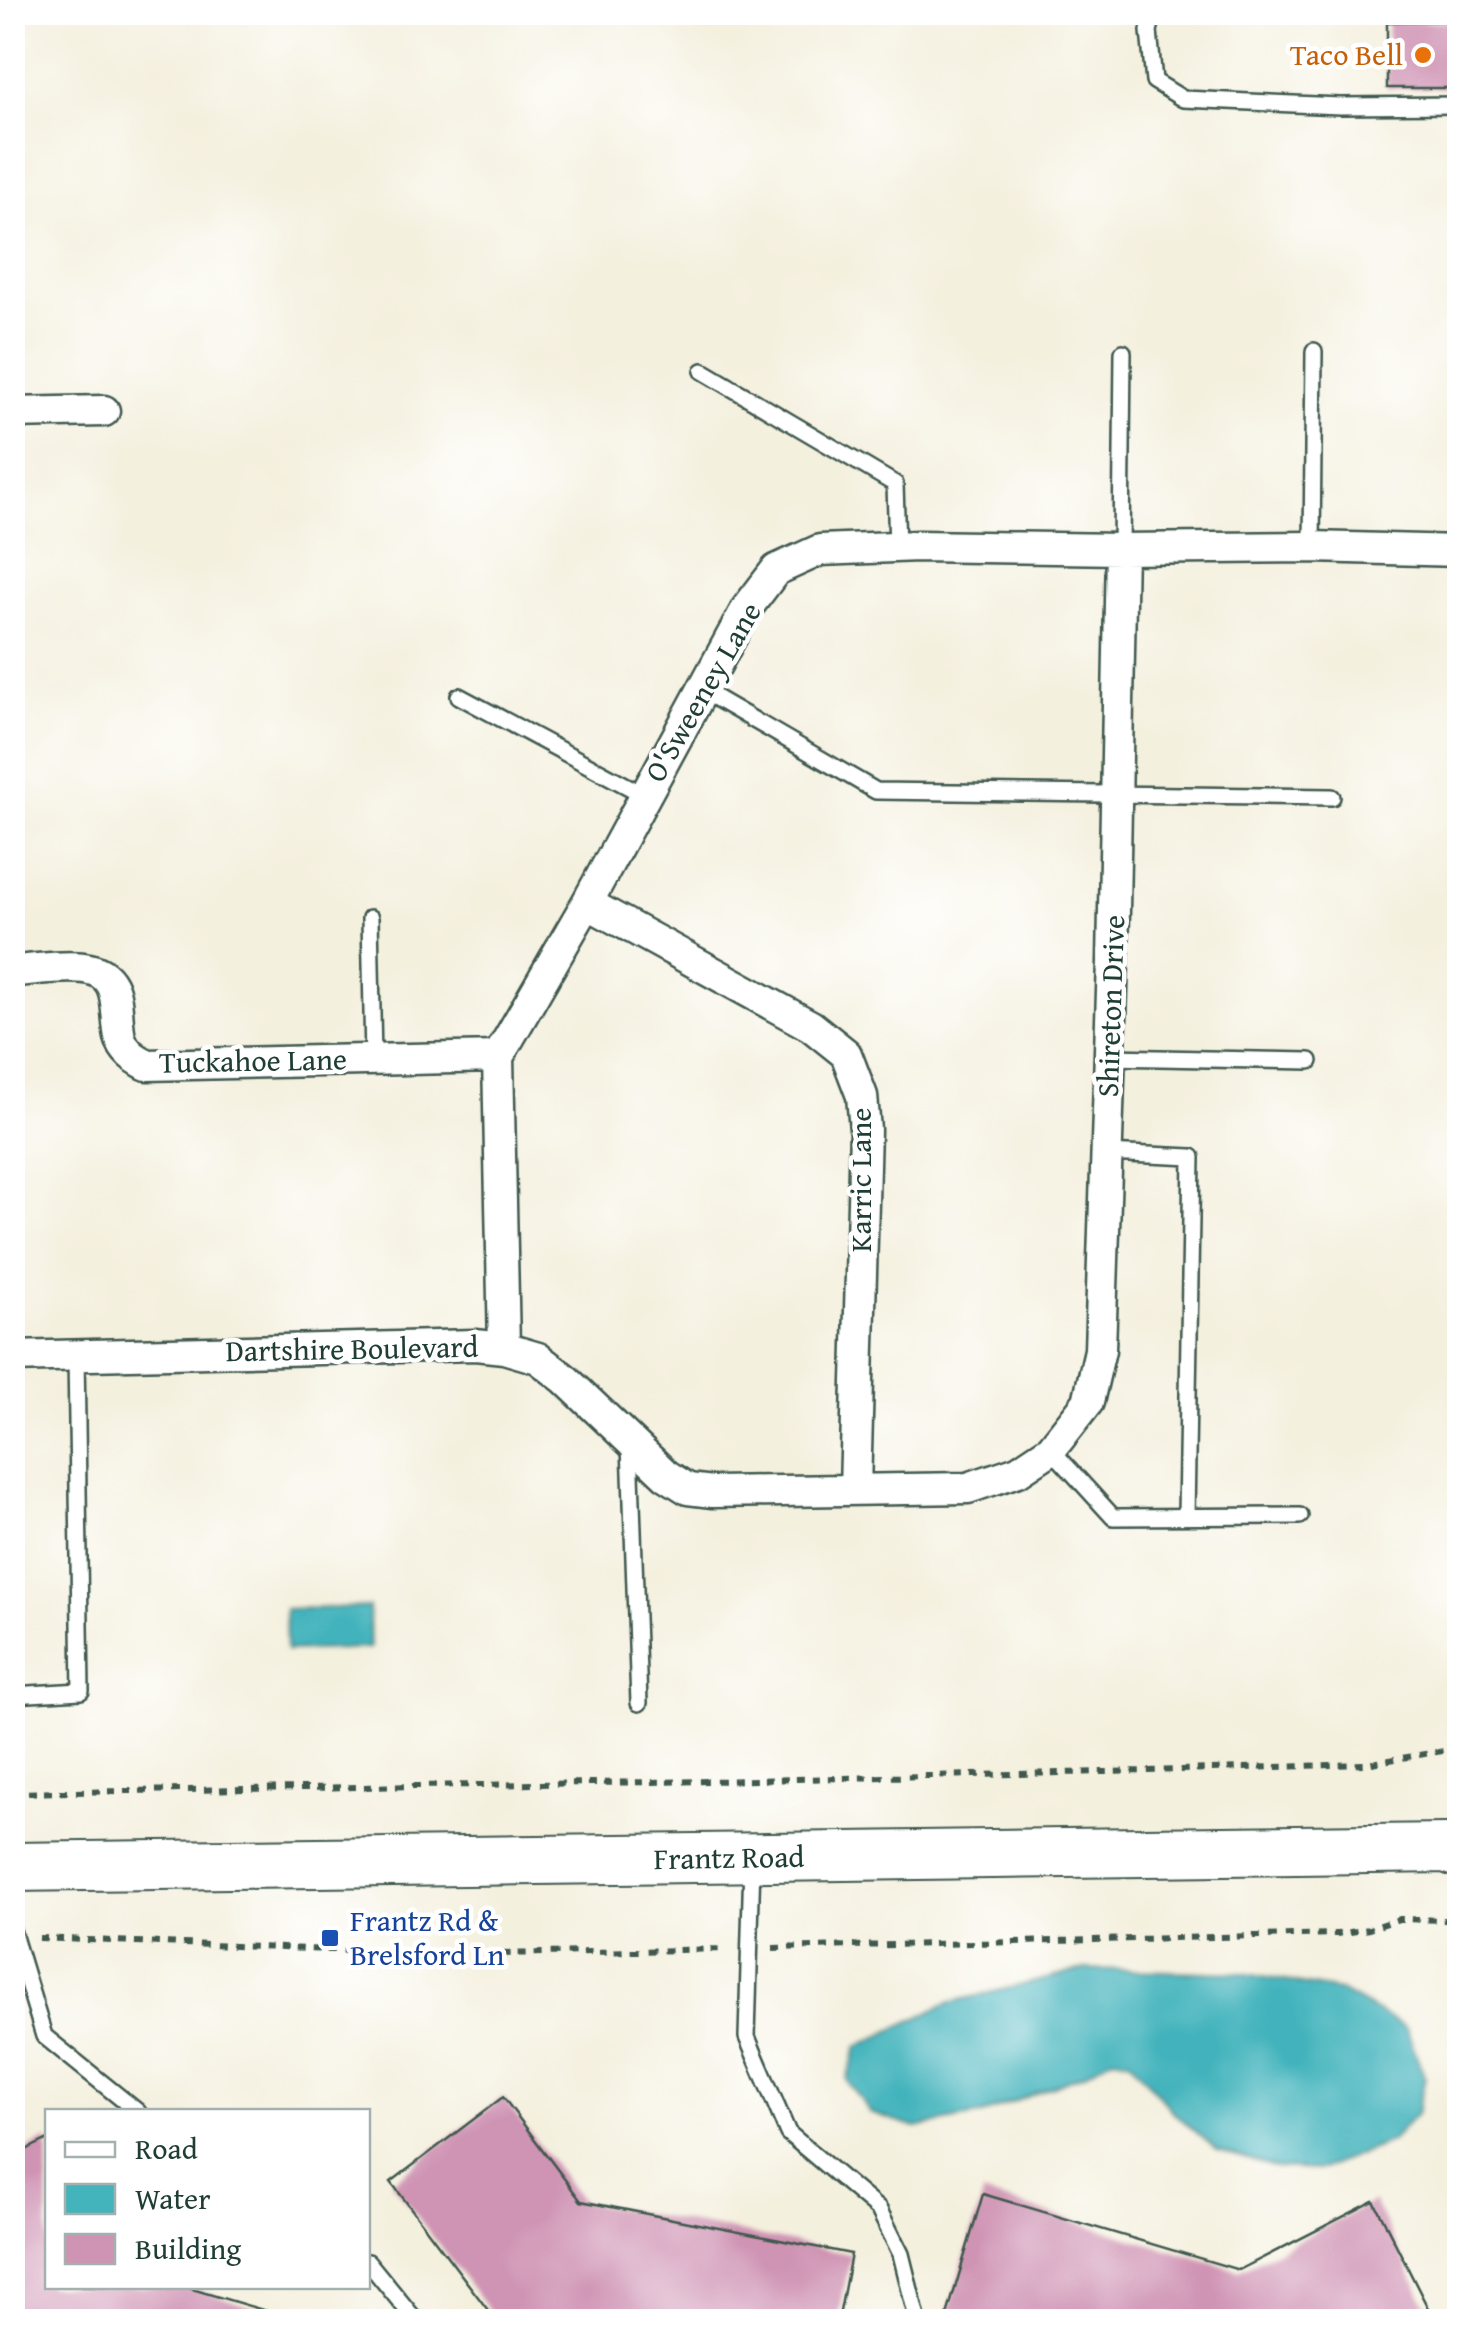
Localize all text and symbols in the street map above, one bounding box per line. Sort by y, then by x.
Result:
place label: Taco Bell [1290,32,1403,76]
marker: Taco Bell [1412,44,1434,66]
street label: O'Sweeney Lane [633,593,772,790]
street label: Shireton Drive [1085,914,1135,1098]
street label: Tuckahoe Lane [159,1036,347,1084]
street label: Karric Lane [838,1108,882,1252]
street label: Dartshire Boulevard [225,1324,479,1372]
street label: Frantz Road [653,1834,805,1880]
place label: Frantz Rd & Brelsford Ln [350,1898,505,1976]
marker: Frantz Rd & Brelsford Ln [319,1927,341,1949]
legend [45,2109,370,2289]
text: Road [135,2126,198,2170]
text: Water [135,2176,211,2220]
text: Building [135,2226,241,2270]

